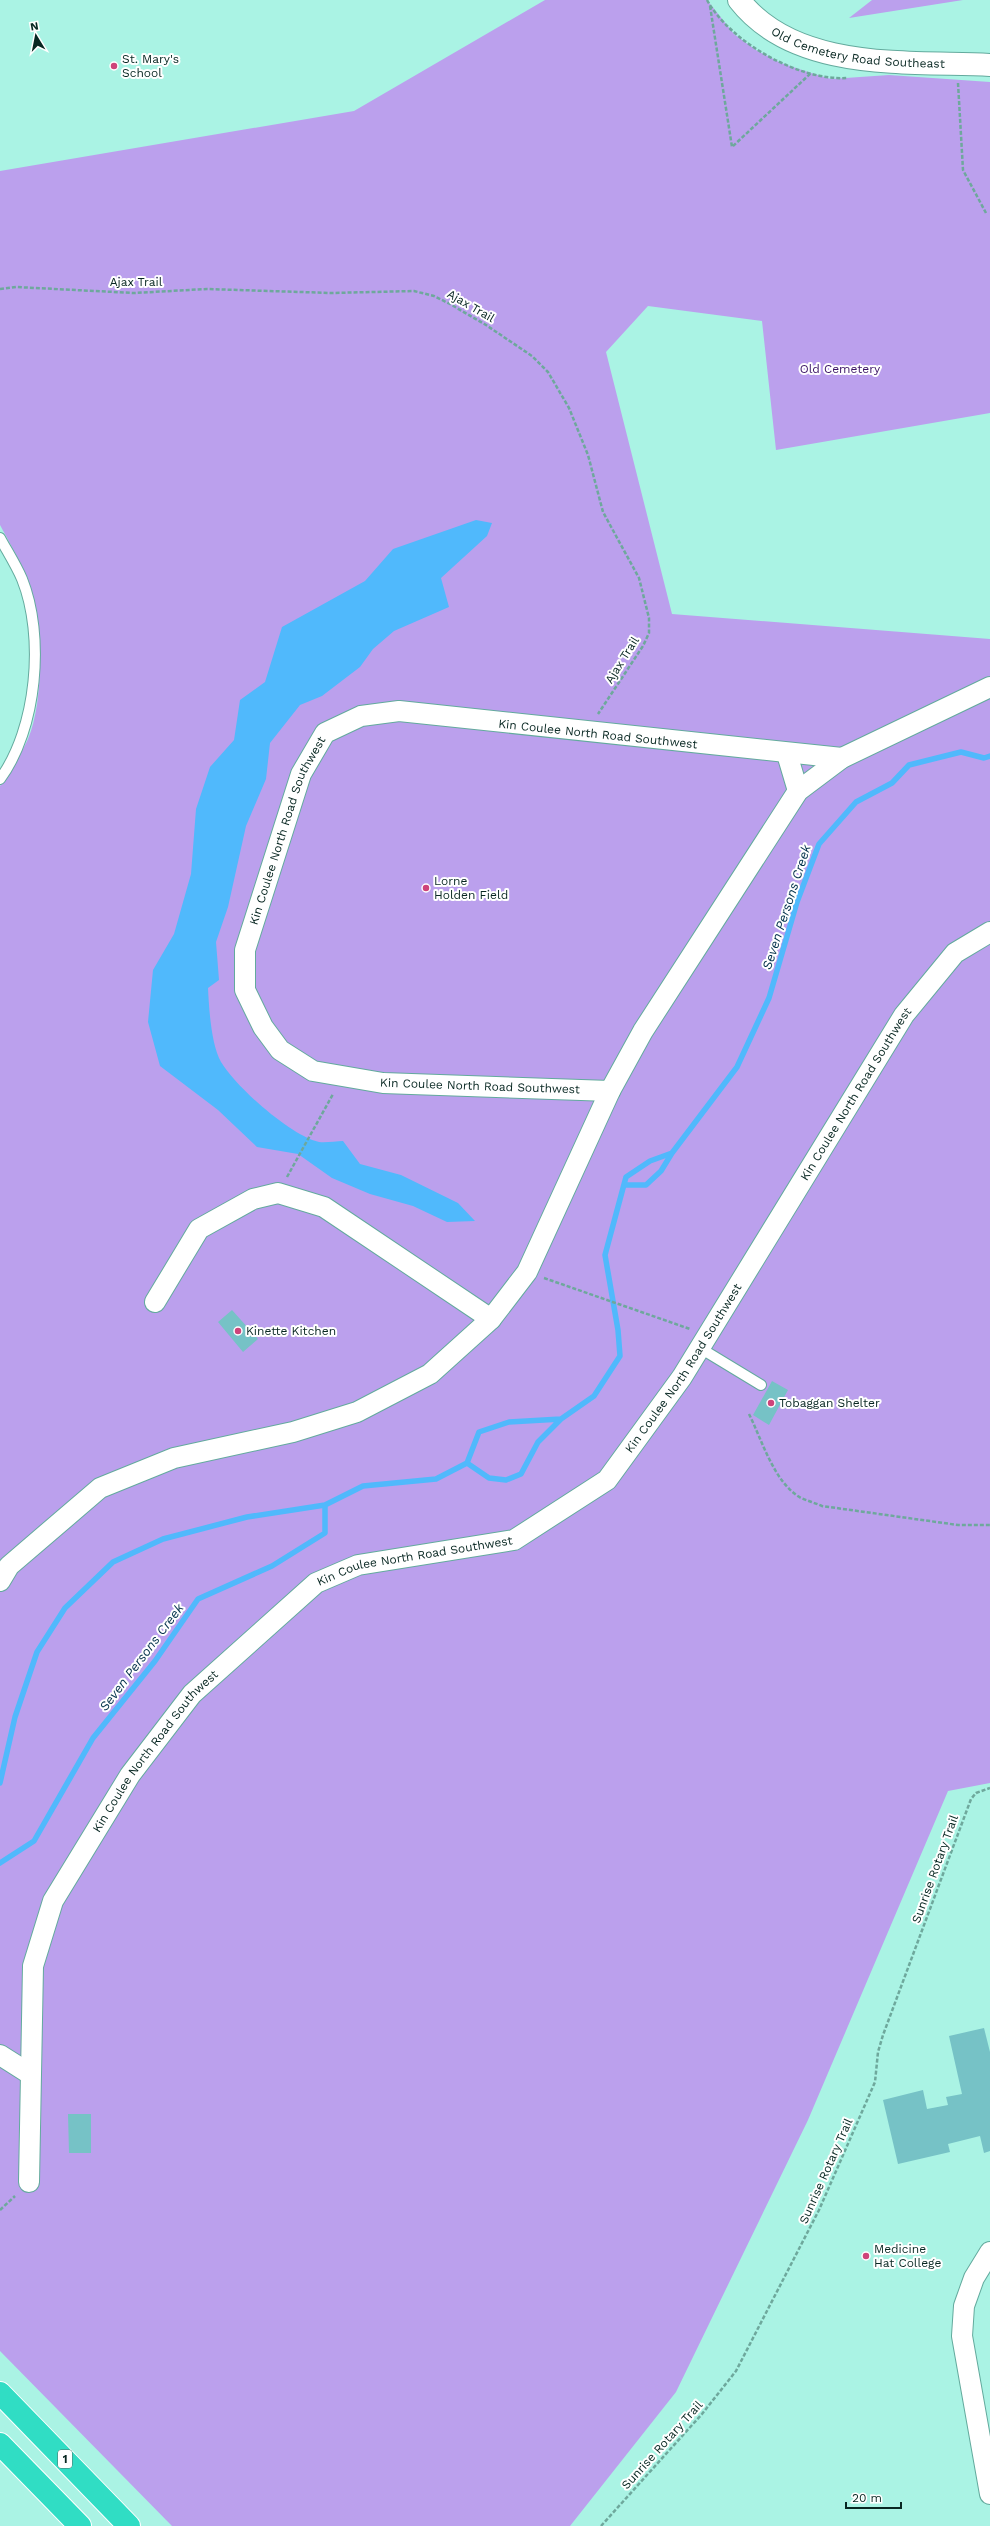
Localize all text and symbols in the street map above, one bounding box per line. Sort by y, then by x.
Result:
north arrow [16,16,56,56]
text: N [29,20,39,34]
street label: Old Cemetery Road Southeast [769,24,945,71]
place label: St. Mary's School [122,52,179,80]
marker: St. Mary's School [109,61,119,71]
street label: Ajax Trail [110,275,163,289]
street label: Ajax Trail [445,287,498,325]
park label: Old Cemetery [800,362,881,376]
street label: Ajax Trail [602,634,642,686]
street label: Kin Coulee North Road Southwest [498,717,698,751]
street label: Kin Coulee North Road Southwest [246,734,328,927]
water label: Seven Persons Creek [759,842,814,971]
place label: Lorne Holden Field [434,874,508,902]
marker: Lorne Holden Field [421,883,431,893]
street label: Kin Coulee North Road Southwest [797,1005,914,1183]
street label: Kin Coulee North Road Southwest [380,1076,580,1096]
street label: Kin Coulee North Road Southwest [622,1281,745,1456]
place label: Kinette Kitchen [246,1324,336,1338]
marker: Kinette Kitchen [233,1326,243,1336]
place label: Tobaggan Shelter [779,1396,880,1410]
marker: Tobaggan Shelter [766,1398,776,1408]
street label: Kin Coulee North Road Southwest [315,1533,513,1589]
water label: Seven Persons Creek [96,1600,187,1714]
street label: Kin Coulee North Road Southwest [90,1667,221,1835]
street label: Sunrise Rotary Trail [909,1813,961,1925]
street label: Sunrise Rotary Trail [796,2116,856,2226]
place label: Medicine Hat College [874,2242,941,2270]
marker: Medicine Hat College [861,2251,871,2261]
street label: Sunrise Rotary Trail [619,2398,706,2492]
road number: 1 [58,2450,72,2468]
scale bar [846,2484,901,2510]
text: 20 m [852,2491,882,2505]

